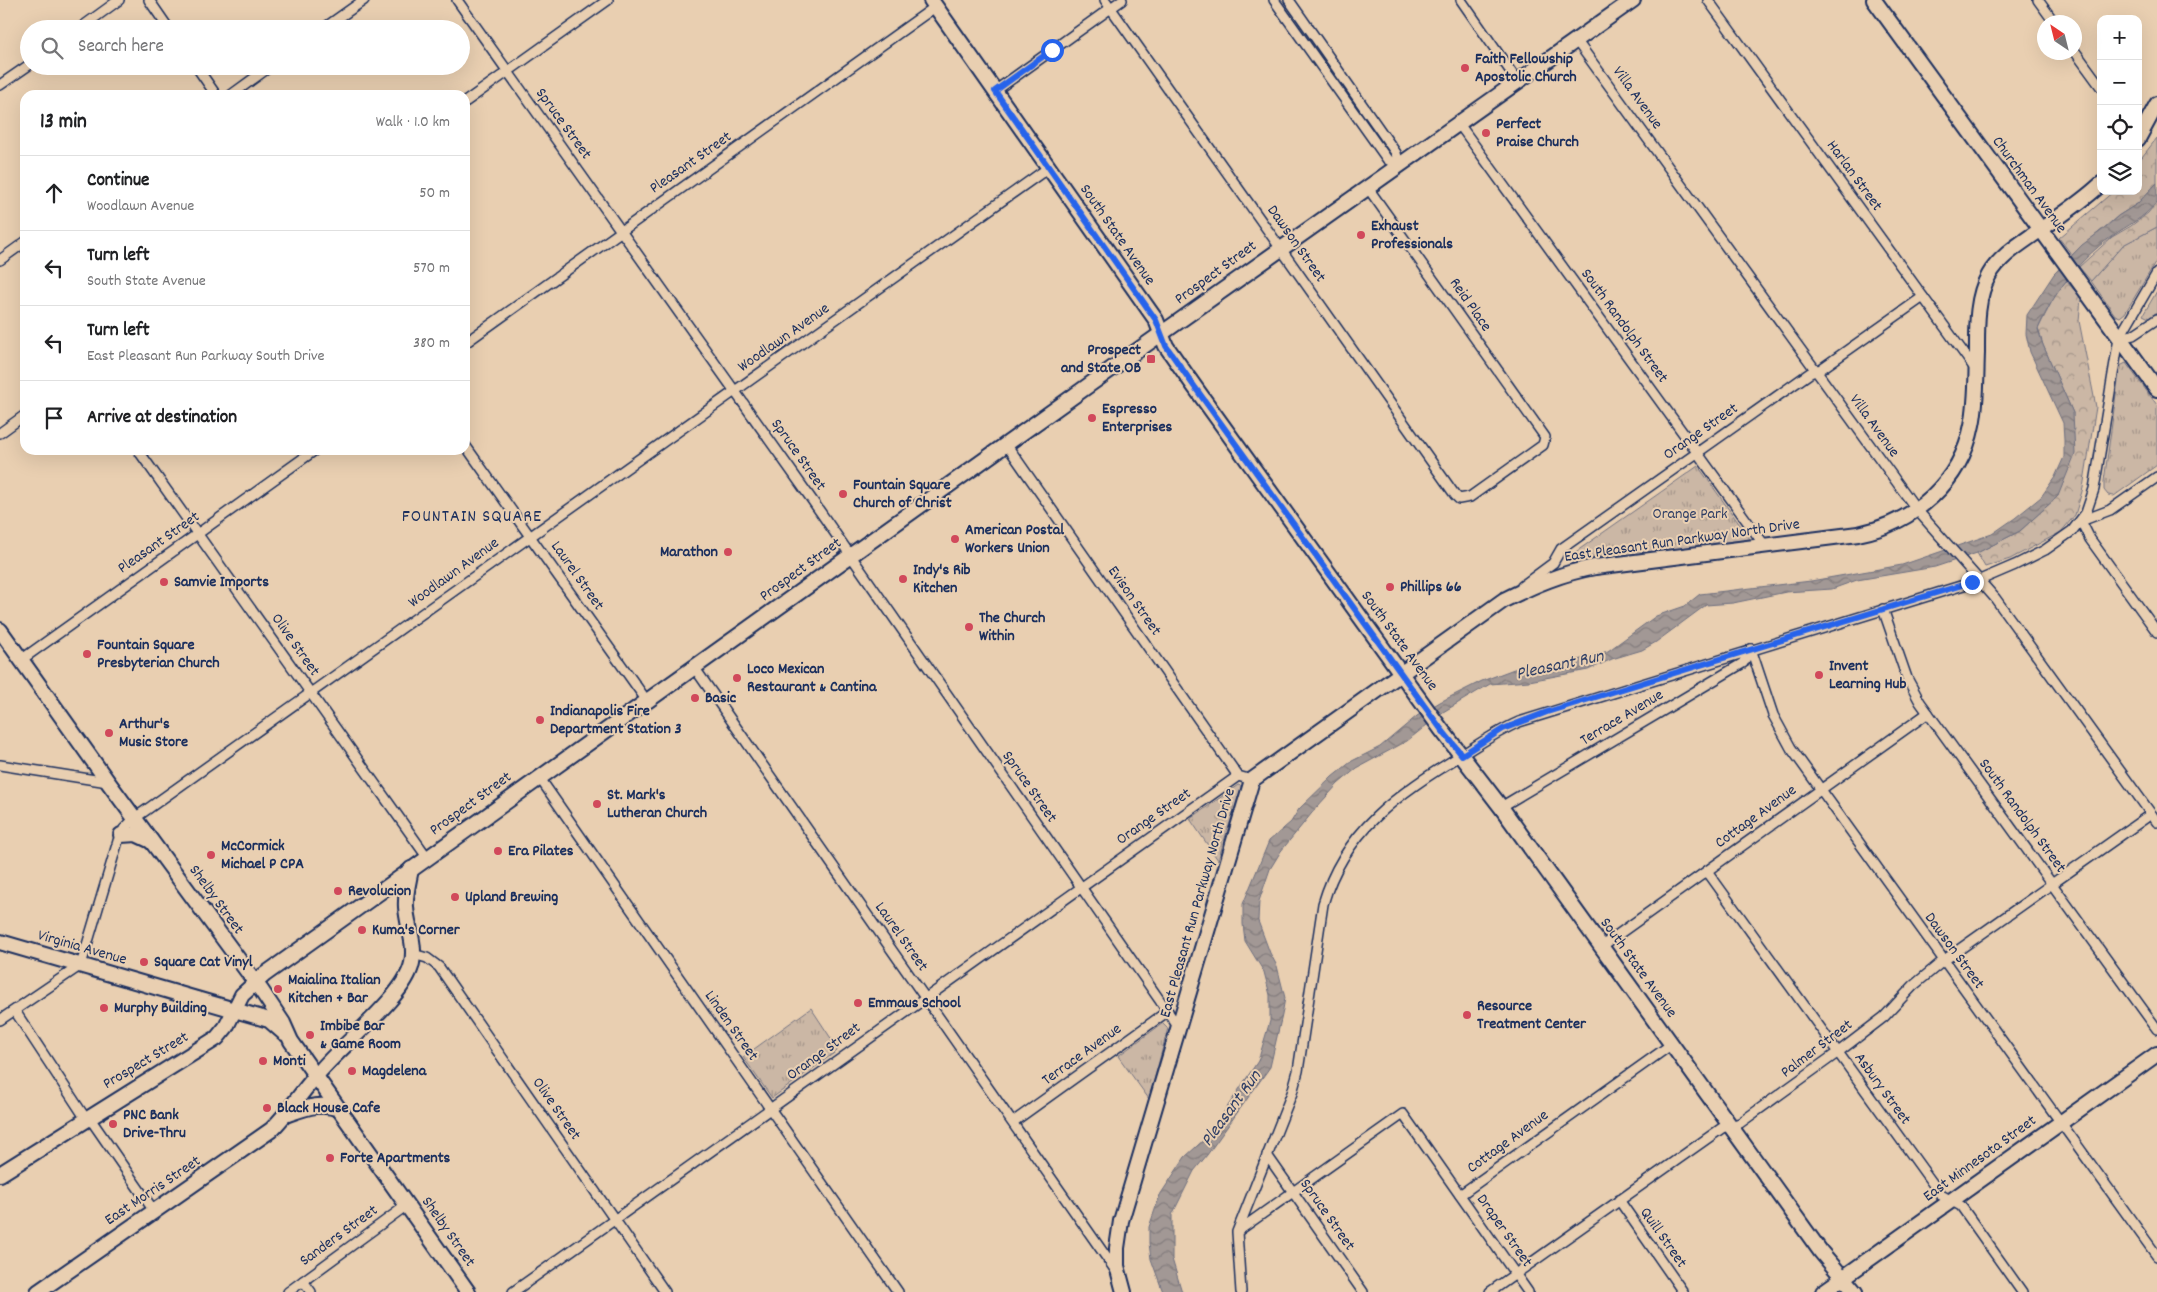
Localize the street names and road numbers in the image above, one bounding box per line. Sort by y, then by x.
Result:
street label: Villa Avenue [1606,62,1668,134]
street label: Spruce Street [529,84,597,165]
street label: Pleasant Street [645,126,737,200]
street label: Churchman Avenue [1986,132,2072,238]
street label: Harlan Street [1820,136,1888,216]
street label: South State Avenue [1074,180,1160,290]
street label: Dawson Street [1261,201,1331,287]
street label: Prospect Street [1170,235,1262,311]
street label: South Randolph Street [1575,264,1673,388]
street label: Reid Place [1443,273,1497,337]
street label: Woodlawn Avenue [733,298,835,378]
street label: Villa Avenue [1843,390,1905,462]
street label: Orange Street [1659,398,1743,466]
street label: Spruce Street [765,414,831,496]
street label: Pleasant Street [113,506,205,580]
street label: East Pleasant Run Parkway North Drive [1563,513,1801,569]
street label: Woodlawn Avenue [404,532,504,614]
street label: Prospect Street [755,532,847,608]
street label: Laurel Street [545,537,609,616]
street label: Evison Street [1101,561,1167,641]
street label: South State Avenue [1355,586,1443,696]
street label: Olive Street [265,609,325,681]
street label: Terrace Avenue [1576,684,1668,752]
street label: Spruce Street [996,746,1062,828]
street label: South Randolph Street [1973,754,2071,878]
street label: Prospect Street [425,766,517,842]
street label: Cottage Avenue [1710,780,1802,854]
street label: Orange Street [1112,783,1196,851]
street label: East Pleasant Run Parkway North Drive [1154,786,1242,1020]
street label: Shelby Street [183,860,249,940]
street label: Laurel Street [869,898,933,977]
street label: Dawson Street [1918,908,1990,994]
street label: South State Avenue [1594,913,1682,1023]
street label: Virginia Avenue [35,924,129,972]
street label: Linden Street [698,986,764,1066]
street label: Palmer Street [1776,1014,1858,1084]
street label: Orange Street [782,1017,866,1087]
street label: Terrace Avenue [1037,1018,1127,1092]
street label: Prospect Street [99,1026,193,1096]
street label: Asbury Street [1848,1048,1916,1130]
street label: Olive Street [526,1073,586,1145]
street label: Cottage Avenue [1462,1105,1554,1179]
street label: East Minnesota Street [1919,1110,2041,1208]
street label: East Morris Street [100,1150,206,1232]
street label: Spruce Street [1294,1174,1360,1256]
street label: Draper Street [1470,1190,1538,1272]
street label: Shelby Street [415,1192,481,1272]
street label: Sanders Street [295,1200,383,1272]
street label: Quill Street [1634,1203,1692,1273]

